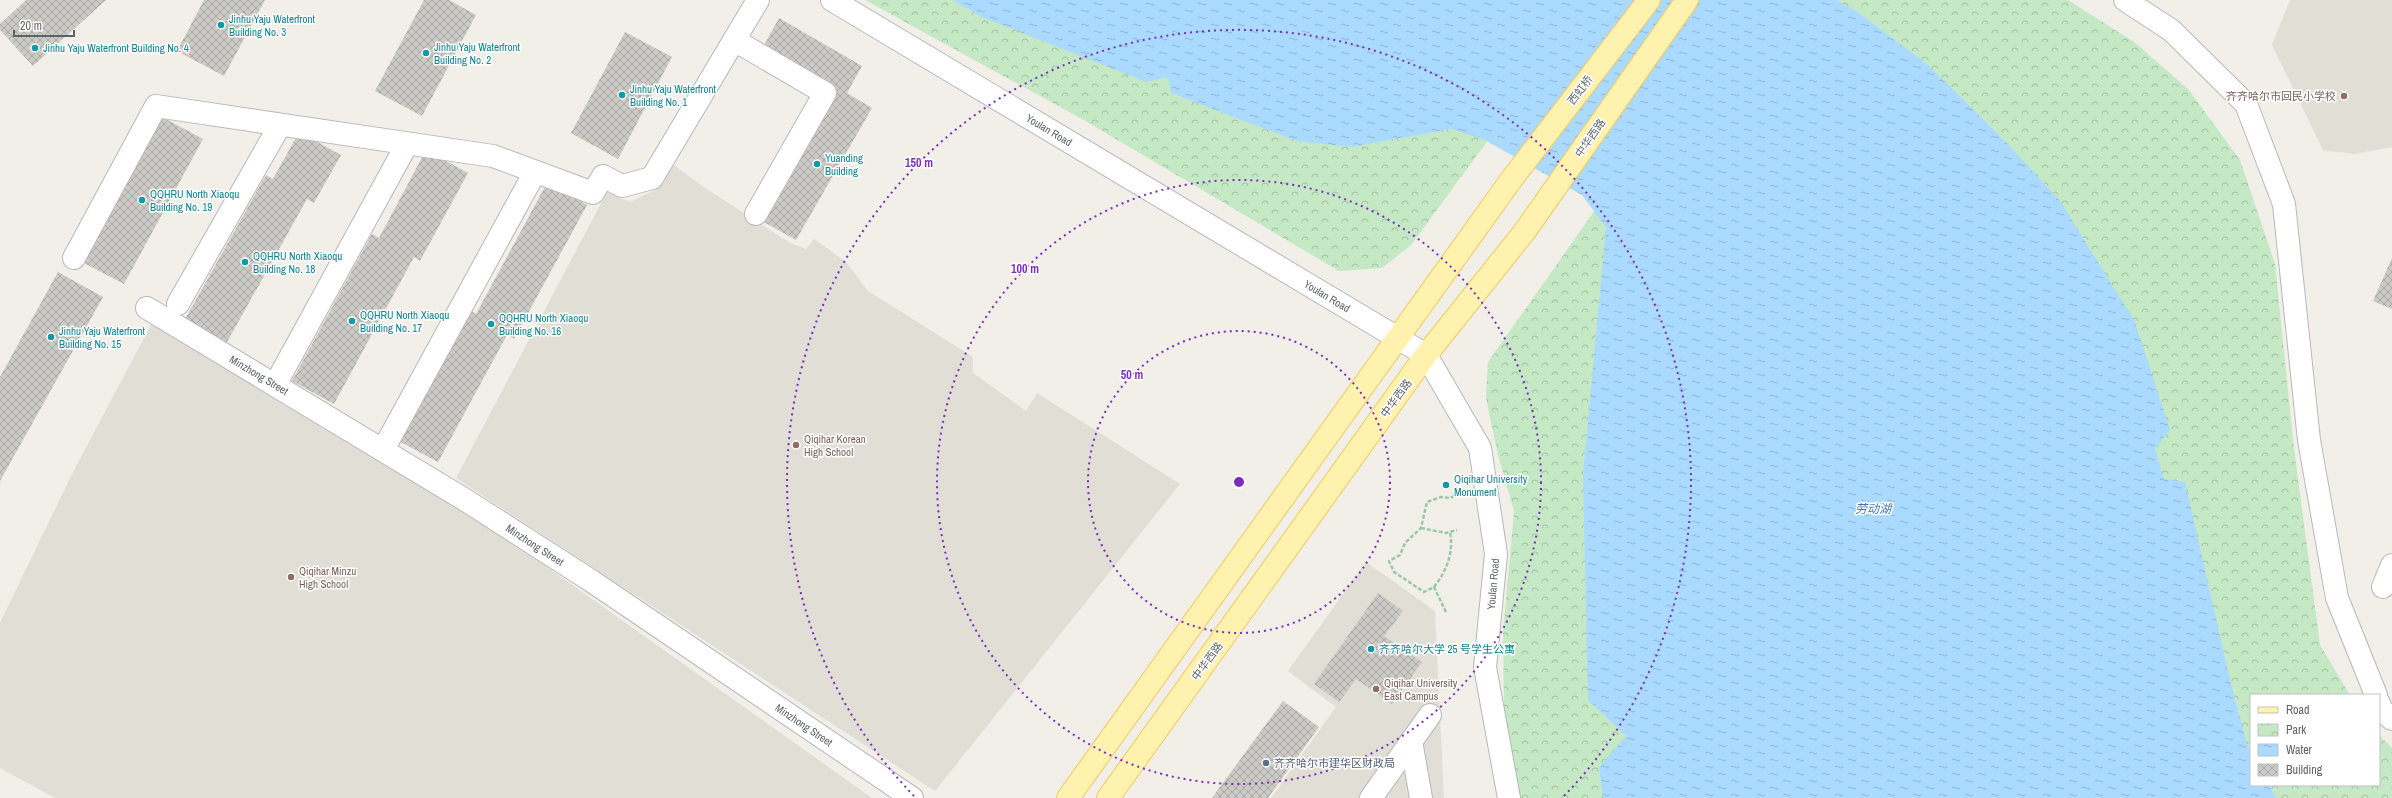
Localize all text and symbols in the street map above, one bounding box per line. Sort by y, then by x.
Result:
scale bar [14,12,74,38]
place label: Jinhu Yaju Waterfront Building No. 3 [229,12,316,39]
text: 20 m [20,18,42,34]
marker: Jinhu Yaju Waterfront Building No. 3 [216,20,226,30]
place label: Jinhu Yaju Waterfront Building No. 2 [434,40,521,67]
place label: Jinhu Yaju Waterfront Building No. 4 [43,41,189,55]
marker: Jinhu Yaju Waterfront Building No. 4 [30,43,40,53]
marker: Jinhu Yaju Waterfront Building No. 2 [421,48,431,58]
street label: 西虹桥 [1564,73,1596,107]
place label: Jinhu Yaju Waterfront Building No. 1 [630,82,717,109]
place label: 齐齐哈尔市回民小学校 [2226,89,2336,103]
marker: Jinhu Yaju Waterfront Building No. 1 [617,90,627,100]
marker: 齐齐哈尔市回民小学校 [2339,91,2349,101]
street label: Youlan Road [1023,111,1075,149]
street label: 中华西路 [1572,116,1608,160]
place label: Yuanding Building [825,151,863,178]
text: 150 m [905,155,933,171]
marker: Yuanding Building [812,159,822,169]
place label: QQHRU North Xiaoqu Building No. 19 [150,187,239,214]
marker: QQHRU North Xiaoqu Building No. 19 [137,195,147,205]
place label: QQHRU North Xiaoqu Building No. 18 [253,249,342,276]
marker: QQHRU North Xiaoqu Building No. 18 [240,257,250,267]
text: 100 m [1011,261,1039,277]
street label: Youlan Road [1301,277,1353,315]
place label: QQHRU North Xiaoqu Building No. 17 [360,308,449,335]
place label: QQHRU North Xiaoqu Building No. 16 [499,311,588,338]
marker: QQHRU North Xiaoqu Building No. 17 [347,316,357,326]
marker: QQHRU North Xiaoqu Building No. 16 [486,319,496,329]
place label: Jinhu Yaju Waterfront Building No. 15 [59,324,146,351]
marker: Jinhu Yaju Waterfront Building No. 15 [46,332,56,342]
street label: Minzhong Street [227,352,291,398]
text: 50 m [1121,367,1143,383]
street label: 中华西路 [1377,376,1415,420]
place label: Qiqihar Korean High School [804,432,866,459]
marker: Qiqihar Korean High School [791,440,801,450]
place label: Qiqihar University Monument [1454,472,1528,499]
centre of rings [1232,475,1246,489]
marker: Qiqihar University Monument [1441,480,1451,490]
water label: 劳动湖 [1855,501,1893,517]
street label: Minzhong Street [503,521,567,569]
street label: Youlan Road [1484,558,1502,610]
place label: Qiqihar Minzu High School [299,564,356,591]
marker: Qiqihar Minzu High School [286,572,296,582]
street label: 中华西路 [1188,639,1226,683]
place label: 齐齐哈尔大学 25 号学生公寓 [1379,642,1515,656]
marker: 齐齐哈尔大学 25 号学生公寓 [1366,644,1376,654]
place label: Qiqihar University East Campus [1384,676,1458,703]
marker: Qiqihar University East Campus [1371,684,1381,694]
legend [2250,694,2380,786]
street label: Minzhong Street [773,701,836,750]
text: Road [2286,702,2310,718]
text: Park [2286,722,2306,738]
text: Water [2286,742,2313,758]
place label: 齐齐哈尔市建华区财政局 [1274,756,1395,770]
marker: 齐齐哈尔市建华区财政局 [1261,758,1271,768]
text: Building [2286,762,2323,778]

